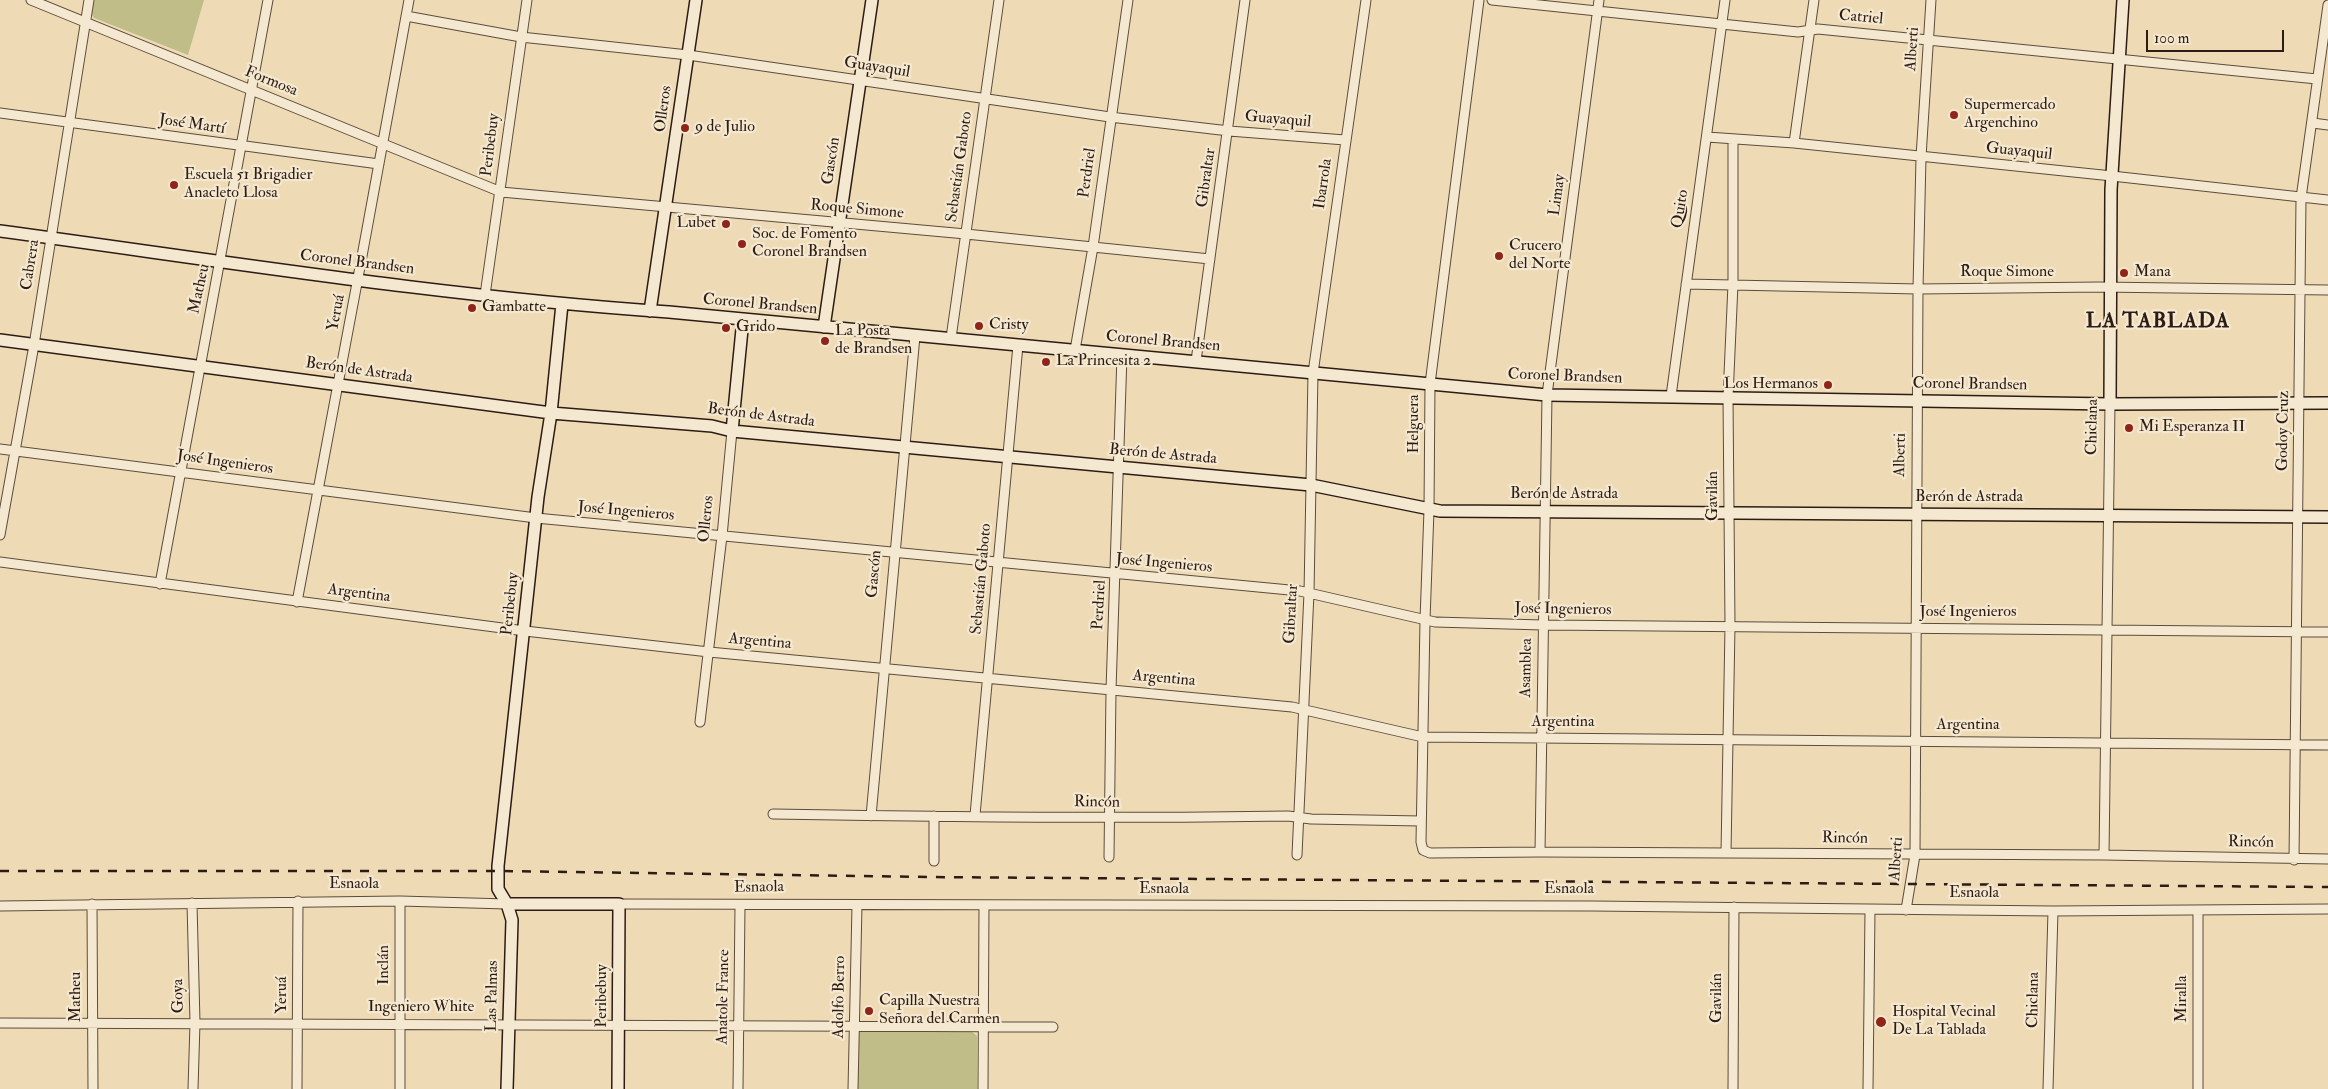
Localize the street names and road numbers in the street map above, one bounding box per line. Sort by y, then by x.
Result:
street label: Catriel [1838,7,1884,29]
street label: Alberti [1902,26,1924,72]
street label: Guayaquil [843,53,911,83]
street label: Formosa [242,63,300,101]
street label: Olleros [651,84,677,134]
street label: Guayaquil [1244,108,1312,132]
street label: Sebastián Gaboto [943,110,977,224]
street label: José Martí [158,111,226,139]
street label: Peribebuy [478,112,504,178]
street label: Gascón [819,136,845,186]
street label: Guayaquil [1985,139,2053,165]
street label: Perdriel [1075,147,1101,199]
street label: Gibraltar [1193,147,1221,209]
street label: Ibarrola [1311,157,1337,211]
street label: Limay [1546,173,1570,217]
street label: Quito [1668,188,1694,230]
street label: Roque Simone [809,196,905,224]
street label: Cabrera [18,238,44,292]
street label: Coronel Brandsen [299,246,415,280]
street label: Matheu [185,262,215,316]
street label: Roque Simone [1960,263,2054,283]
street label: Coronel Brandsen [702,290,818,320]
street label: Yeruá [324,293,350,333]
street label: Coronel Brandsen [1105,327,1221,357]
street label: Berón de Astrada [304,354,414,388]
street label: Coronel Brandsen [1507,365,1623,389]
street label: Coronel Brandsen [1912,374,2028,396]
street label: Godoy Cruz [2274,391,2294,471]
street label: Helguera [1405,394,1425,454]
street label: Chiclana [2083,399,2103,455]
street label: Berón de Astrada [706,400,816,432]
street label: Alberti [1891,433,1911,477]
street label: Berón de Astrada [1108,441,1218,469]
street label: José Ingenieros [176,447,274,479]
street label: Gavilán [1704,471,1724,521]
street label: Berón de Astrada [1510,485,1618,505]
street label: Berón de Astrada [1915,488,2023,508]
street label: Olleros [695,495,719,543]
street label: José Ingenieros [577,498,675,526]
street label: Sebastián Gaboto [968,523,996,635]
street label: Gascón [863,549,887,599]
street label: José Ingenieros [1115,550,1213,578]
street label: Peribebuy [498,571,524,637]
street label: Perdriel [1089,579,1111,631]
street label: Argentina [327,581,391,607]
street label: Gibraltar [1281,584,1303,644]
street label: José Ingenieros [1514,600,1612,620]
street label: José Ingenieros [1920,603,2016,623]
street label: Argentina [728,630,792,654]
street label: Asamblea [1517,638,1537,698]
street label: Argentina [1132,667,1196,691]
street label: Argentina [1531,713,1595,733]
street label: Argentina [1936,716,2000,736]
street label: Rincón [1074,793,1120,813]
street label: Rincón [1822,829,1868,849]
street label: Rincón [2228,833,2274,853]
street label: Alberti [1886,836,1908,882]
street label: Esnaola [329,875,379,895]
street label: Esnaola [734,878,784,898]
street label: Esnaola [1139,880,1189,900]
street label: Esnaola [1544,880,1594,900]
street label: Esnaola [1949,884,1999,904]
street label: Inclán [375,945,395,985]
street label: Anatole France [714,949,734,1045]
street label: Adolfo Berro [830,956,850,1038]
street label: Las Palmas [483,960,503,1032]
street label: Peribebuy [593,964,613,1028]
street label: Matheu [67,972,87,1022]
street label: Chiclana [2024,972,2044,1028]
street label: Gavilán [1708,973,1728,1023]
street label: Miralla [2173,975,2193,1023]
street label: Yeruá [273,976,293,1014]
street label: Goya [169,979,189,1013]
street label: Ingeniero White [368,998,474,1018]

